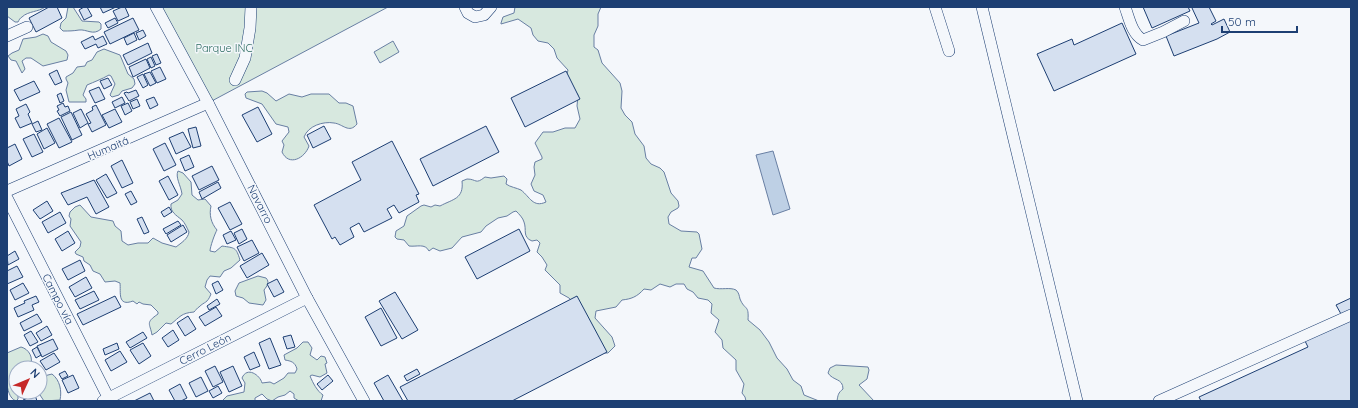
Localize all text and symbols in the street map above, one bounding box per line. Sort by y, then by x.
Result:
scale bar [1222,8,1297,34]
text: 50 m [1228,14,1256,29]
park label: Parque INC [195,41,253,55]
street label: Humaitá [85,133,131,163]
street label: Navarro [244,182,276,226]
street label: Campo vía [39,271,77,327]
street label: Cerro León [177,330,233,368]
north arrow [8,360,48,400]
text: N [27,365,43,381]

